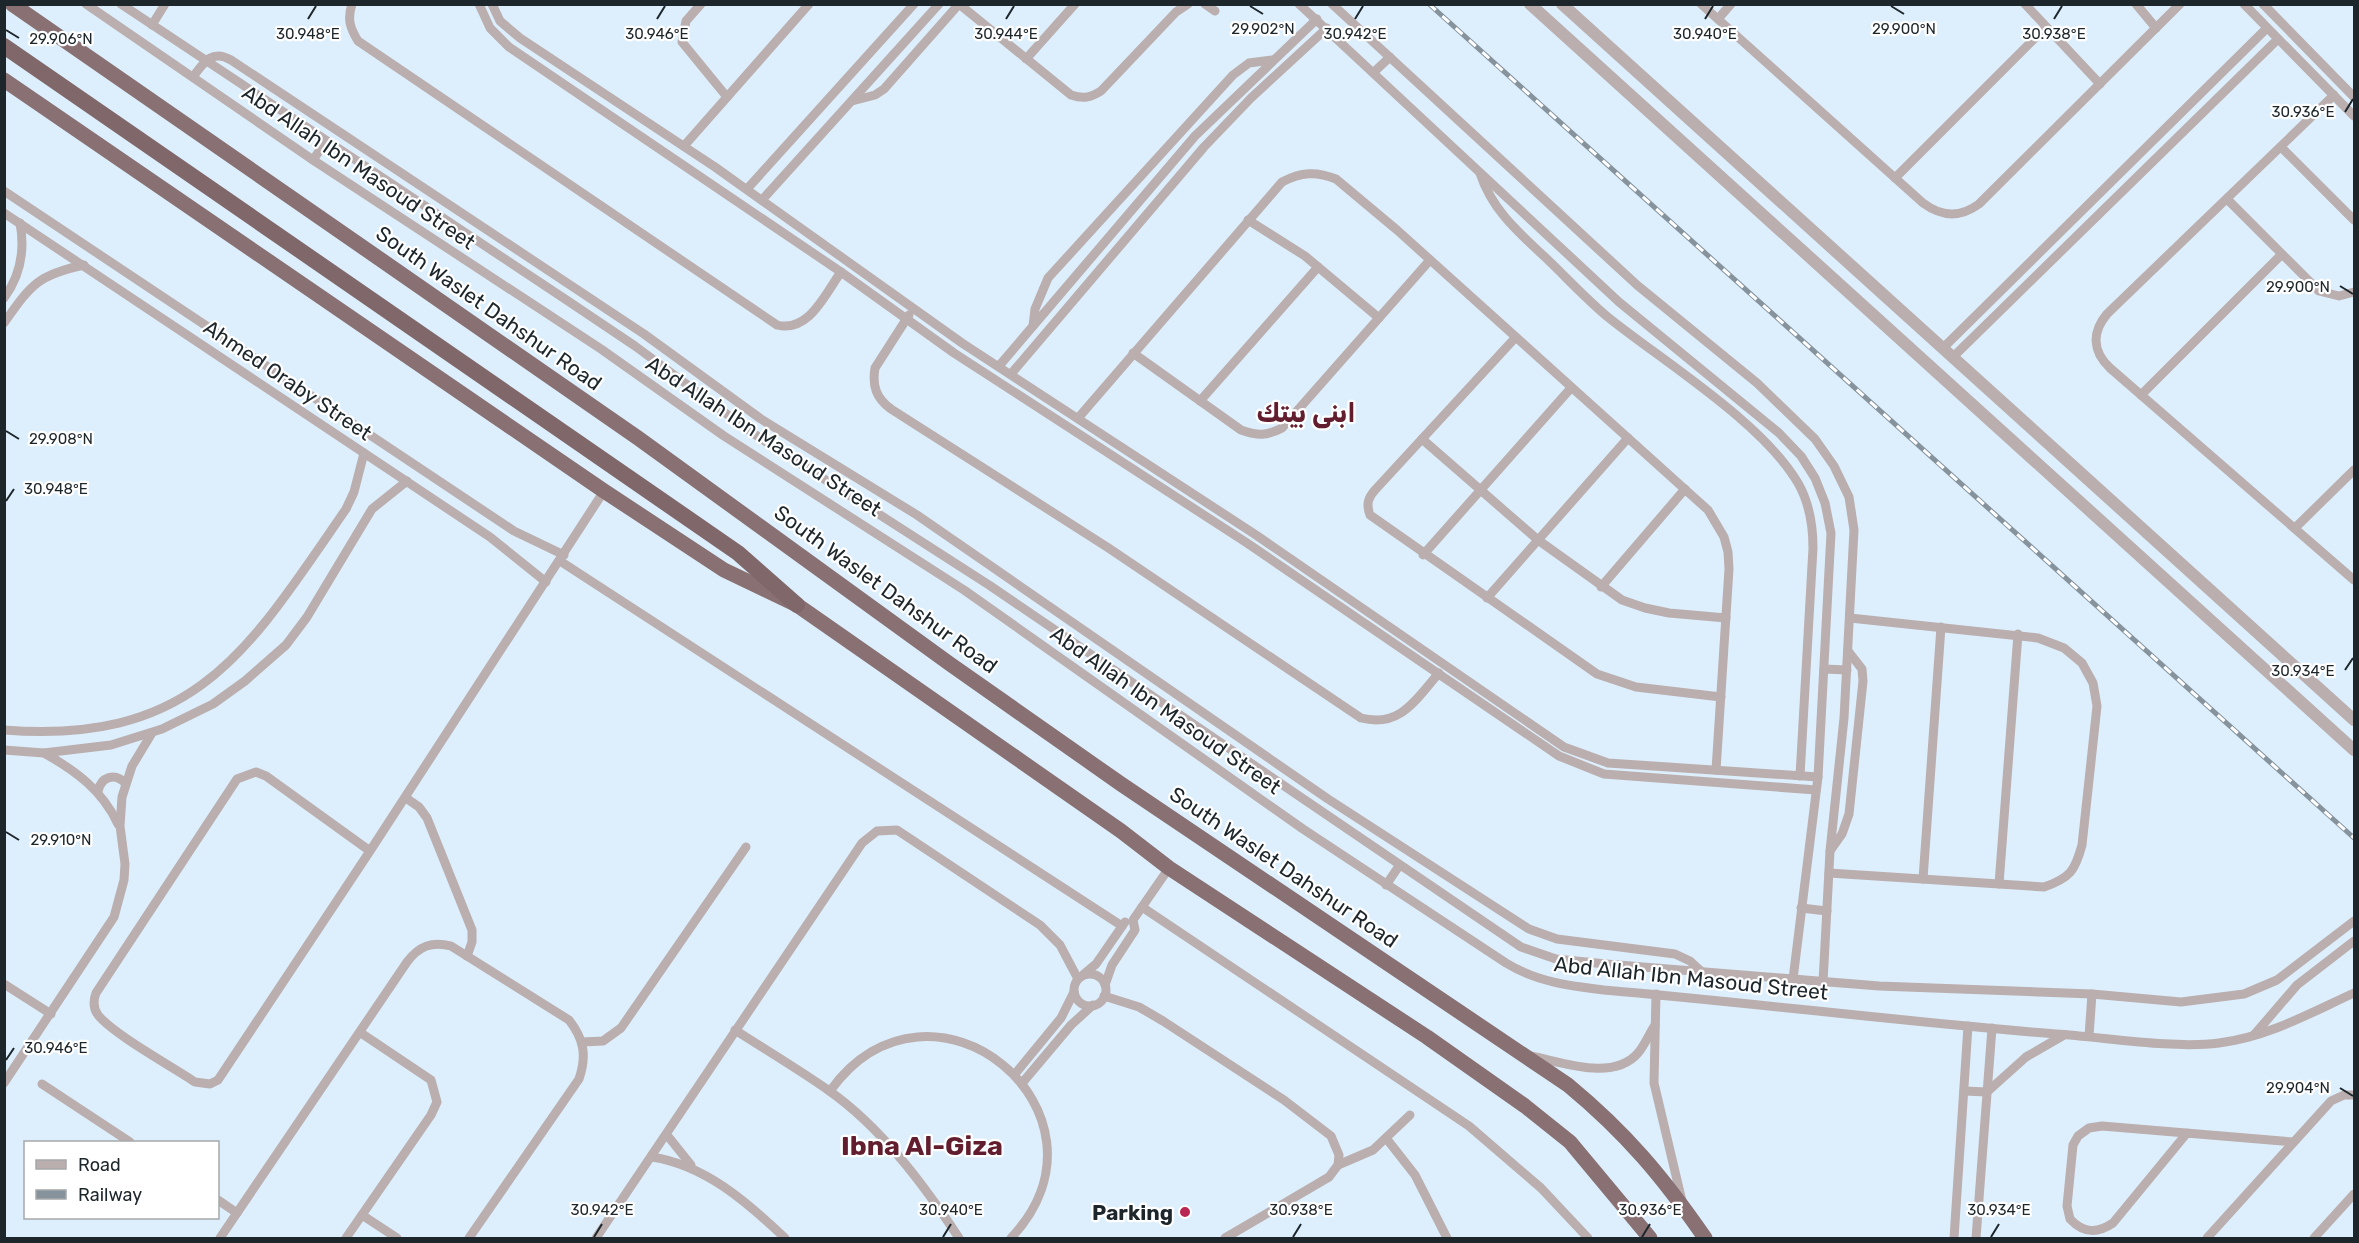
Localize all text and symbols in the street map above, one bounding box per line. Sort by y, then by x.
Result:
text: 29.902°N [1231,20,1295,38]
text: 29.900°N [1872,20,1936,38]
text: 30.948°E [276,25,340,43]
text: 30.946°E [625,25,689,43]
text: 30.944°E [974,25,1038,43]
text: 30.942°E [1323,25,1387,43]
text: 30.940°E [1673,25,1737,43]
text: 30.938°E [2022,25,2086,43]
text: 29.906°N [29,30,93,48]
street label: Abd Allah Ibn Masoud Street [238,80,480,254]
text: 30.936°E [2271,103,2335,121]
street label: South Waslet Dahshur Road [371,220,607,396]
text: 29.900°N [2266,278,2330,296]
street label: Ahmed Oraby Street [199,314,377,446]
street label: Abd Allah Ibn Masoud Street [642,350,886,522]
district label: ابنى بيتك [1256,397,1356,429]
text: 29.908°N [29,430,93,448]
text: 30.948°E [24,480,88,498]
street label: South Waslet Dahshur Road [770,500,1002,678]
street label: Abd Allah Ibn Masoud Street [1046,621,1286,799]
text: 30.934°E [2271,662,2335,680]
street label: South Waslet Dahshur Road [1165,781,1403,953]
text: 29.910°N [31,831,91,849]
street label: Abd Allah Ibn Masoud Street [1553,951,1829,1005]
text: 30.946°E [24,1039,88,1057]
text: 29.904°N [2266,1079,2330,1097]
district label: Ibna Al-Giza [841,1130,1003,1162]
legend [24,1141,219,1219]
text: Road [78,1154,121,1176]
text: Railway [78,1184,142,1206]
place label: Parking [1092,1200,1173,1225]
text: 30.942°E [570,1201,634,1219]
text: 30.940°E [919,1201,983,1219]
text: 30.938°E [1269,1201,1333,1219]
text: 30.936°E [1618,1201,1682,1219]
text: 30.934°E [1967,1201,2031,1219]
marker: Parking [1178,1205,1192,1219]

